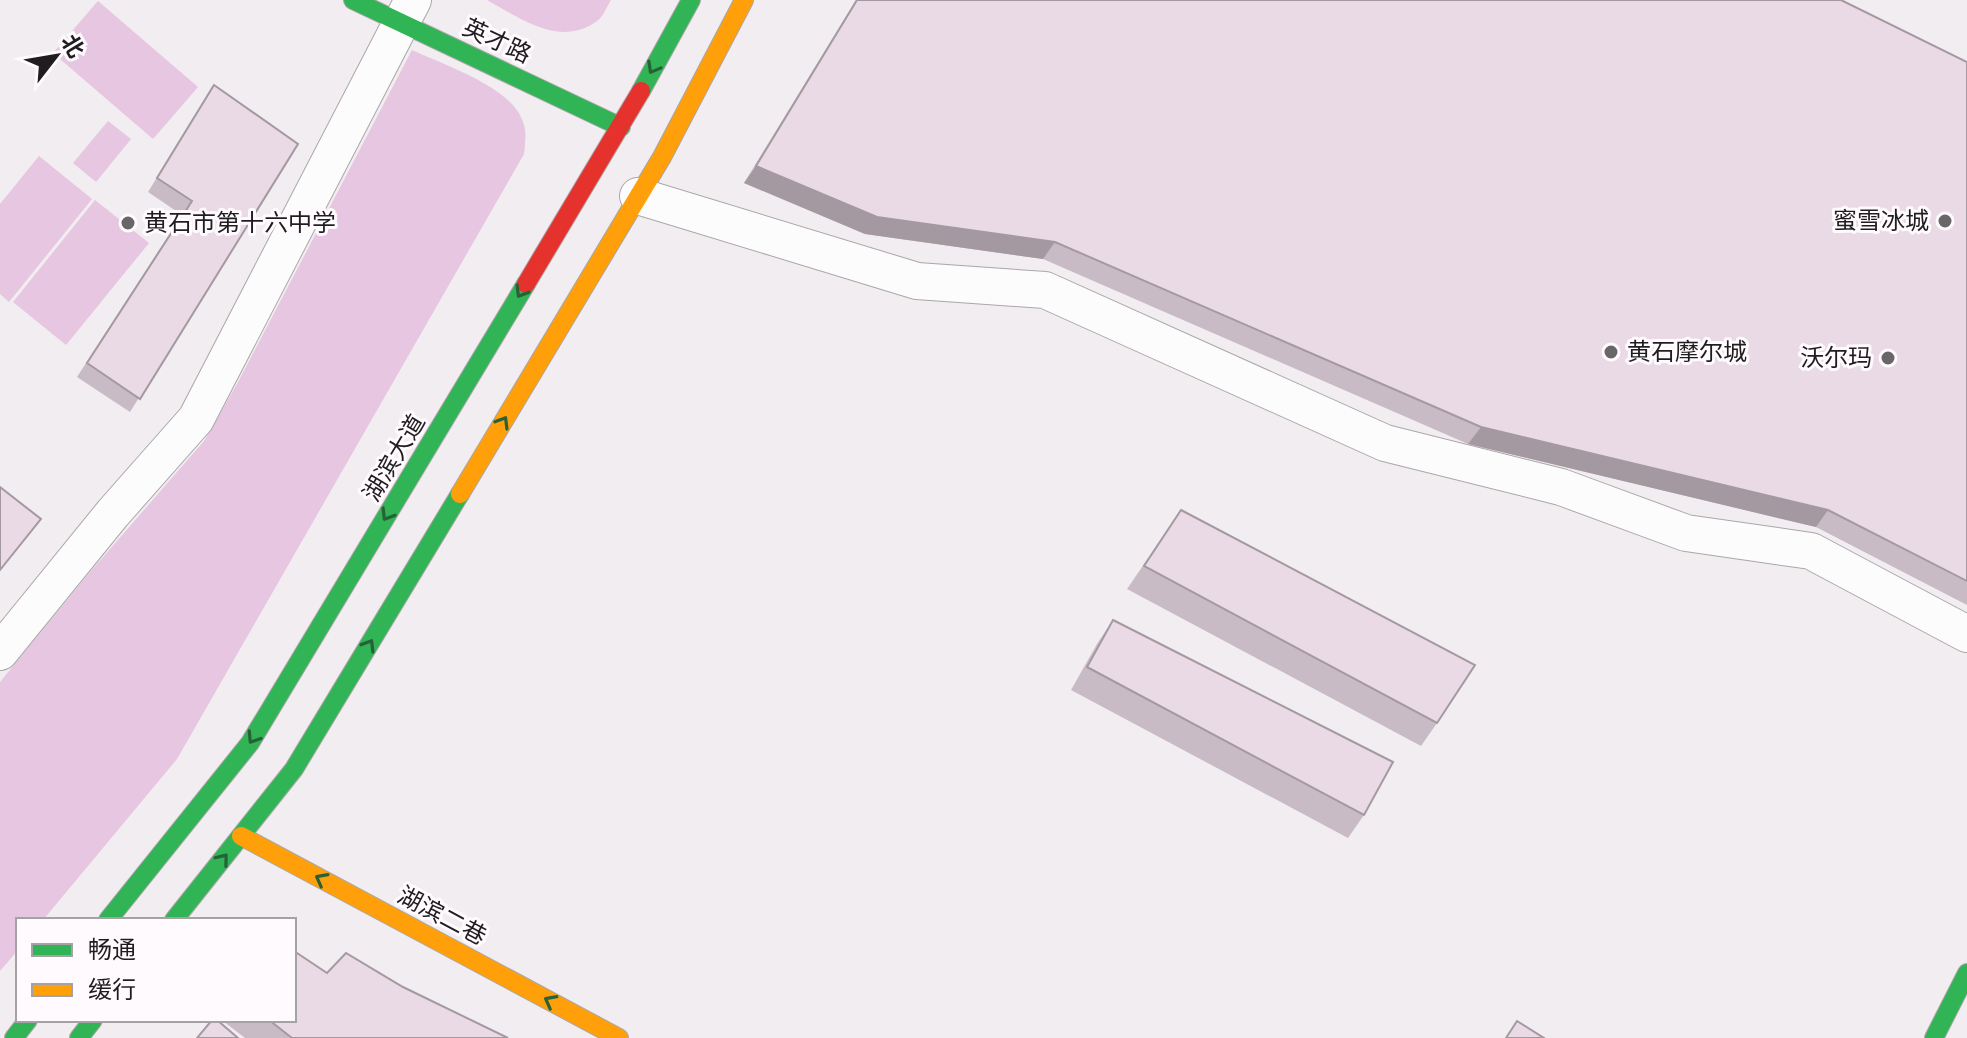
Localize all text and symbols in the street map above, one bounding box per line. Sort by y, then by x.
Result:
street label: 英才路 [458,12,536,69]
north arrow [16,16,96,96]
text: 北 [56,30,90,62]
one-way arrow [647,60,663,74]
place label: 蜜雪冰城 [1833,206,1929,235]
place label: 黄石市第十六中学 [144,208,336,237]
marker: 蜜雪冰城 [1936,212,1954,230]
marker: 黄石市第十六中学 [119,214,137,232]
one-way arrow [515,283,531,298]
place label: 黄石摩尔城 [1627,337,1747,366]
marker: 黄石摩尔城 [1602,343,1620,361]
place label: 沃尔玛 [1800,343,1872,372]
marker: 沃尔玛 [1879,349,1897,367]
street label: 湖滨大道 [356,409,431,506]
one-way arrow [493,416,509,431]
one-way arrow [381,506,397,521]
one-way arrow [359,639,375,654]
one-way arrow [247,729,262,743]
one-way arrow [213,853,227,868]
one-way arrow [315,873,330,888]
street label: 湖滨二巷 [393,880,491,951]
legend [16,918,296,1022]
text: 畅通 [88,935,136,964]
text: 缓行 [88,975,136,1004]
one-way arrow [544,996,559,1011]

